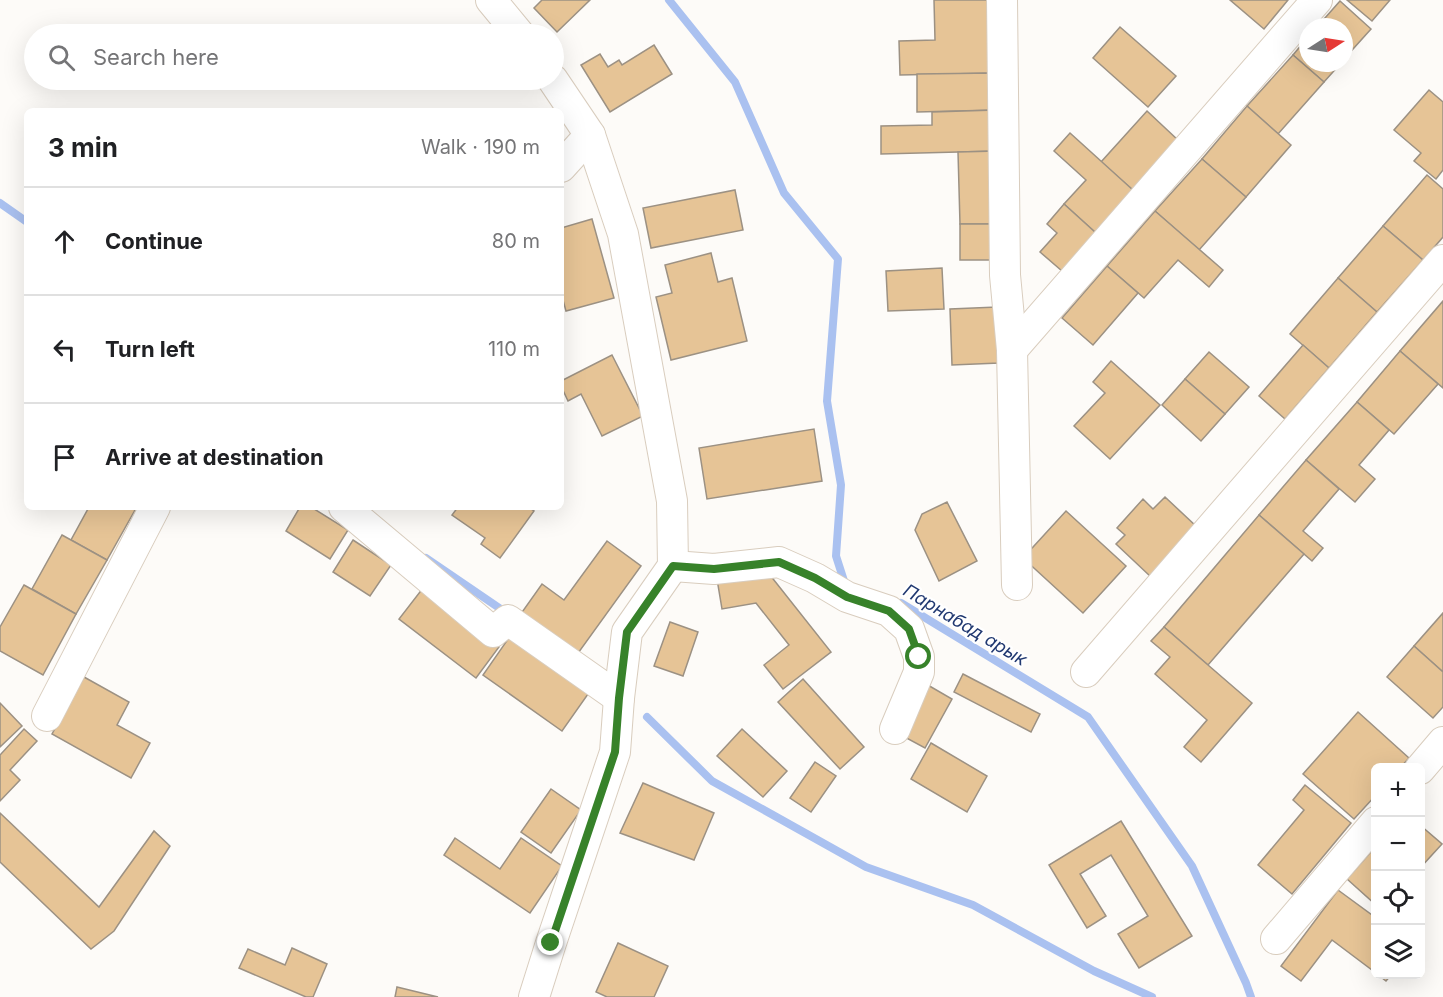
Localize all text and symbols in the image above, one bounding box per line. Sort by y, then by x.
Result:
north arrow [1299,18,1353,72]
search box [24,24,564,90]
icon: search [45,41,78,74]
text: Search here [93,44,219,70]
text: 3 min [48,132,118,163]
text: Walk · 190 m [421,135,540,159]
icon: ahead [48,225,81,258]
text: Continue [105,228,203,254]
text: 80 m [492,229,540,253]
icon: left [48,333,81,366]
text: Turn left [105,336,195,362]
text: 110 m [488,337,540,361]
icon: arrive [48,441,81,474]
text: Arrive at destination [105,444,324,470]
water label: Парнабад арык [900,579,1032,670]
route start [905,643,931,669]
map controls [1371,763,1425,979]
button: + [1371,763,1425,817]
button: − [1371,817,1425,871]
button: locate [1371,871,1425,925]
button: layers [1371,925,1425,979]
route end [537,929,563,955]

